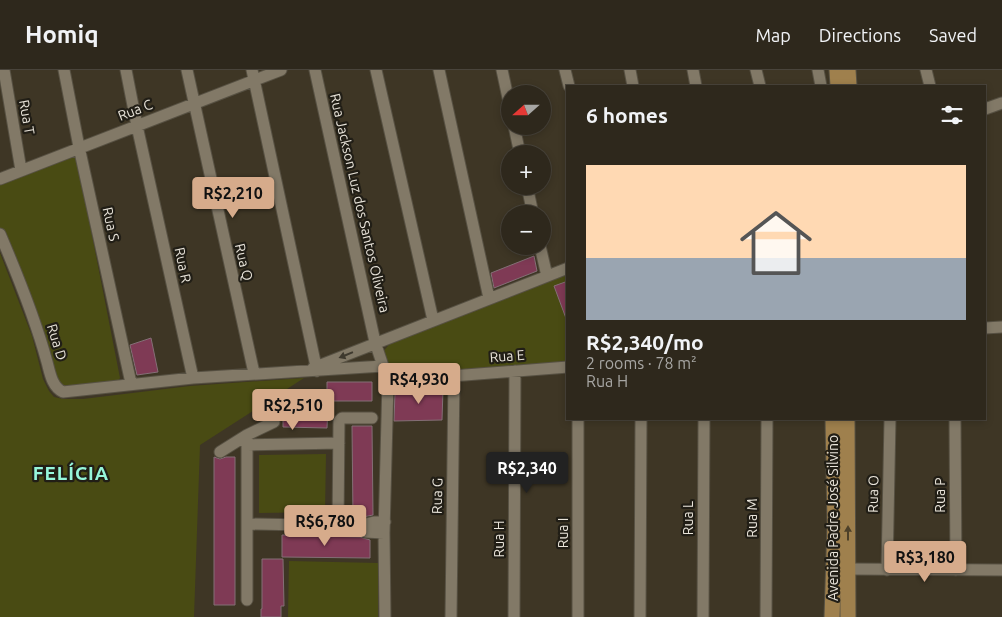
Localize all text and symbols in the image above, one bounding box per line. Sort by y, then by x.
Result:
text: Homiq [25,21,99,48]
text: Map [755,25,791,45]
text: Directions [819,25,901,45]
text: Saved [929,25,977,45]
north arrow [501,85,551,135]
map controls [501,85,551,255]
street label: Rua Jackson Luz dos Santos Oliveira [327,92,393,314]
street label: Rua C [115,96,155,124]
street label: Rua T [16,98,38,136]
icon: filters [938,101,966,129]
text: 6 homes [586,103,668,127]
button: + [501,145,551,195]
pin: R$2,210 [187,176,279,219]
text: R$2,210 [203,184,263,202]
icon: home [731,198,821,288]
street label: Rua S [100,205,122,243]
button: − [501,205,551,255]
street label: Rua Q [232,242,256,282]
street label: Rua R [171,246,195,284]
street label: Rua D [44,322,70,362]
text: R$2,340/mo [586,330,704,354]
street label: Rua E [489,347,525,365]
one-way arrow [339,351,353,359]
text: 2 rooms · 78 m² [586,354,697,372]
pin: R$4,930 [373,362,465,405]
text: R$4,930 [389,370,449,388]
text: Rua H [586,372,628,390]
pin: R$2,510 [247,388,339,431]
text: R$2,510 [263,396,323,414]
street label: Avenida Padre José Silvino [825,435,841,601]
pin: R$2,340 [481,452,573,494]
text: R$2,340 [497,459,557,477]
district label: FELÍCIA [33,462,109,484]
street label: Rua O [865,475,881,513]
street label: Rua P [932,477,948,513]
street label: Rua G [429,478,445,514]
street label: Rua M [744,498,760,538]
street label: Rua L [680,501,696,535]
pin: R$6,780 [279,504,371,547]
text: R$6,780 [295,512,355,530]
street label: Rua I [555,518,571,548]
street label: Rua H [491,521,507,557]
one-way arrow [844,525,852,541]
pin: R$3,180 [879,540,971,583]
text: R$3,180 [895,548,955,566]

